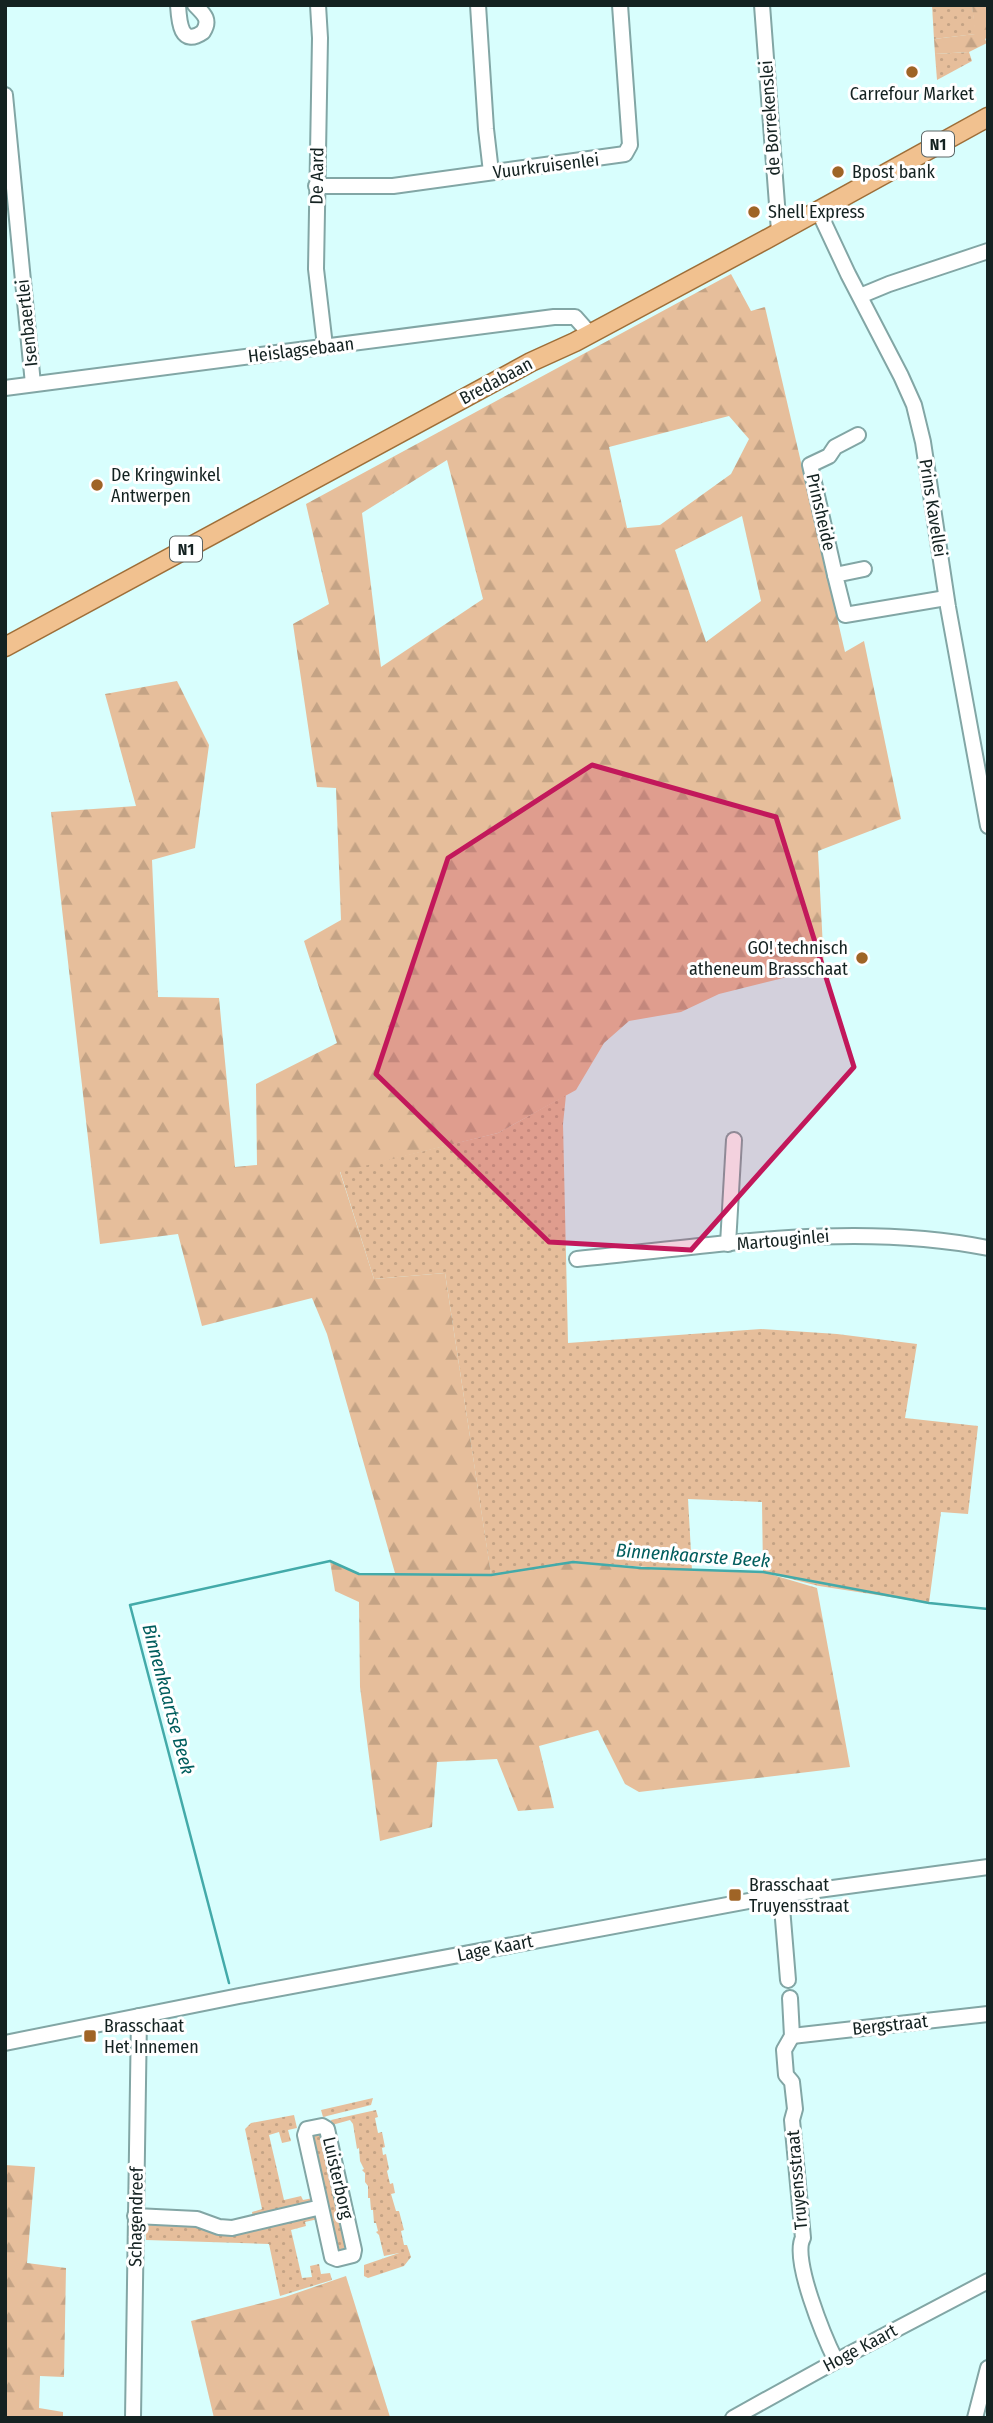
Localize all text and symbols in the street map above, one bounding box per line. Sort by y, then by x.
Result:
street label: de Borrekenslei [755,60,785,176]
marker: Carrefour Market [904,64,920,80]
place label: Carrefour Market [850,83,974,105]
road number: N1 [922,132,954,156]
street label: De Aard [306,147,328,205]
street label: Vuurkruisenlei [492,149,600,183]
place label: Bpost bank [852,161,935,183]
marker: Bpost bank [830,164,846,180]
place label: Shell Express [768,201,865,223]
marker: Shell Express [746,204,762,220]
street label: Isenbaertlei [11,278,43,368]
street label: Heislagsebaan [247,333,355,367]
street label: Bredabaan [456,353,536,409]
street label: Prins Kavellei [914,457,952,559]
place label: De Kringwinkel Antwerpen [111,464,221,507]
street label: Prinsheide [801,471,841,553]
marker: De Kringwinkel Antwerpen [89,477,105,493]
road number: N1 [170,536,202,562]
place label: GO! technisch atheneum Brasschaat [689,937,848,980]
marker: GO! technisch atheneum Brasschaat [854,950,870,966]
street label: Martouginlei [736,1225,830,1255]
water label: Binnenkaarste Beek [615,1539,771,1572]
water label: Binnenkaartse Beek [137,1621,200,1777]
place label: Brasschaat Truyensstraat [749,1874,849,1917]
marker: Brasschaat Truyensstraat [727,1887,743,1903]
street label: Lage Kaart [455,1930,535,1966]
street label: Bergstraat [851,2010,929,2040]
place label: Brasschaat Het Innemen [104,2015,199,2058]
marker: Brasschaat Het Innemen [82,2028,98,2044]
street label: Truyensstraat [782,2129,812,2231]
street label: Luisterborg [318,2135,358,2222]
street label: Schagendreef [124,2165,148,2267]
street label: Hoge Kaart [819,2319,901,2377]

